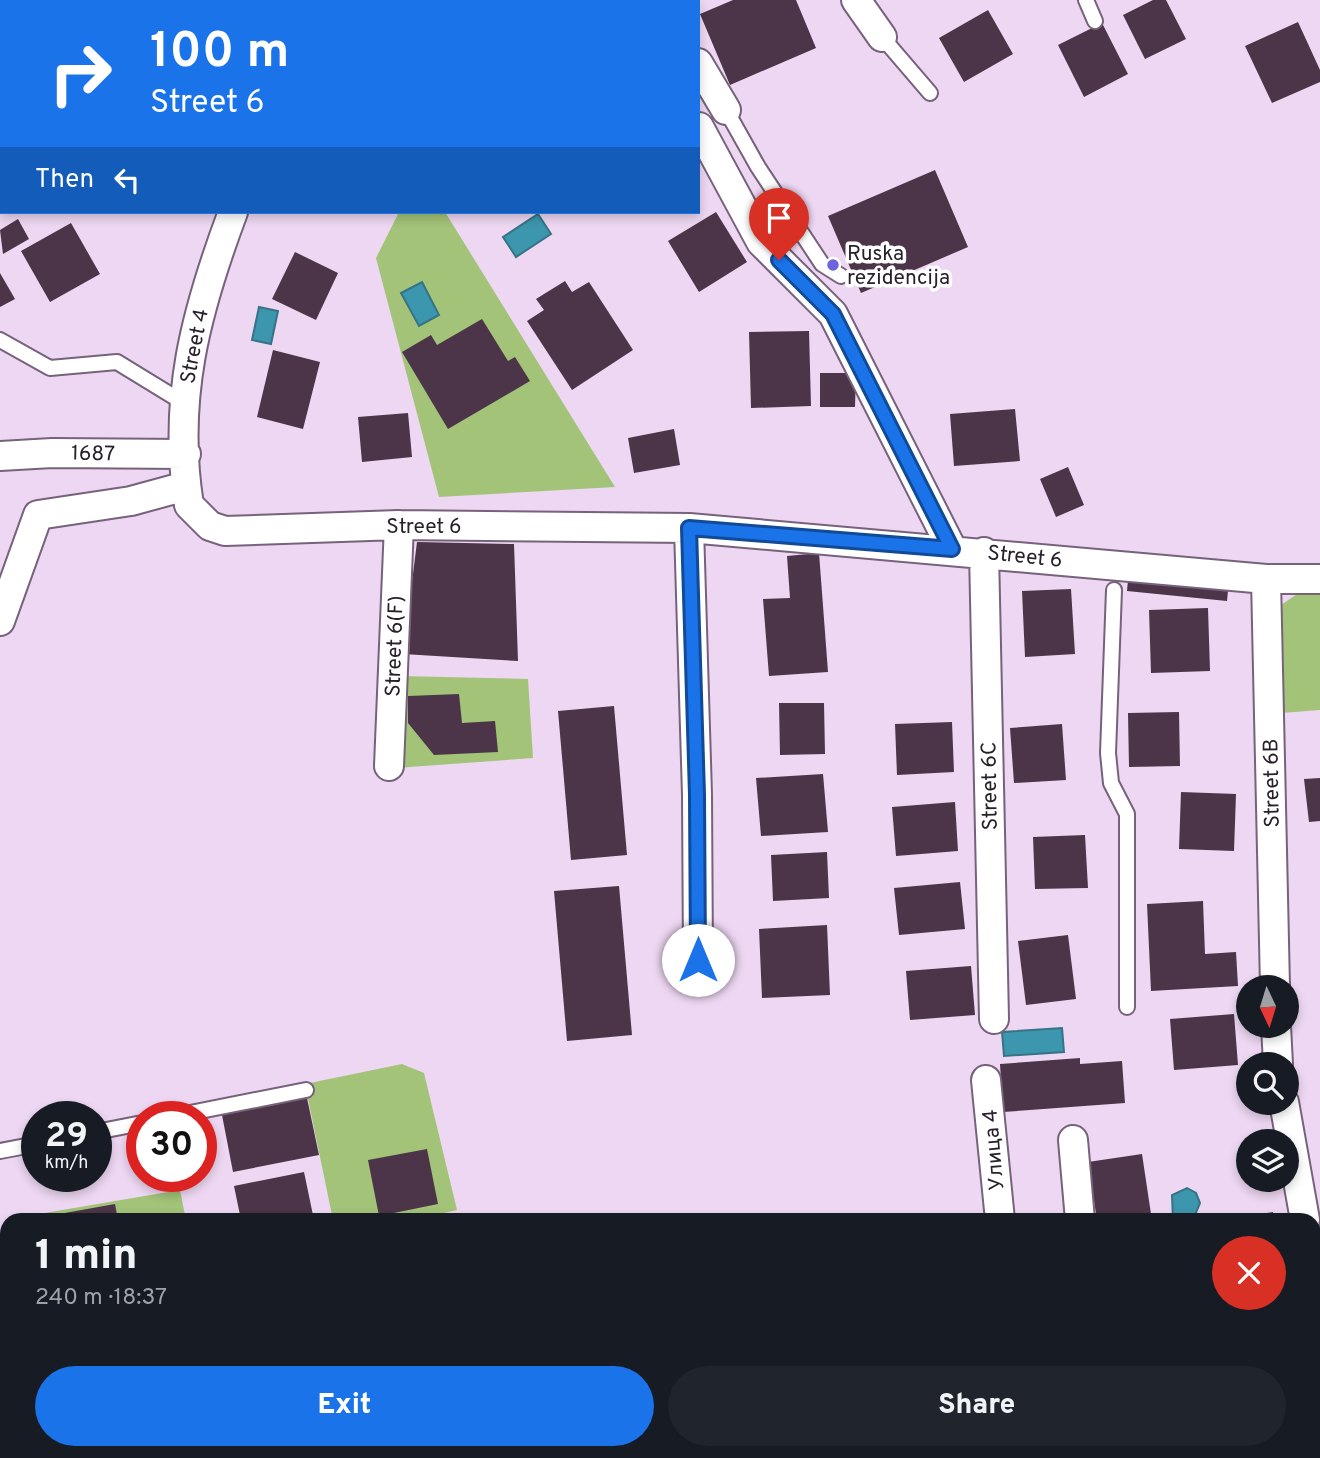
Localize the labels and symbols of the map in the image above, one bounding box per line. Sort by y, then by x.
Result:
pin [749,188,809,260]
place label: Ruska rezidencija [847,241,950,292]
marker: Ruska rezidencija [825,257,841,273]
street label: Street 4 [175,307,216,386]
street label: 1687 [71,441,115,468]
street label: Street 6 [386,514,462,541]
street label: Street 6 [986,540,1064,575]
street label: Street 6(F) [380,595,411,697]
street label: Street 6B [1258,738,1287,828]
street label: Street 6C [976,741,1005,831]
position arrow [661,923,735,997]
north arrow [1236,975,1298,1038]
speed limit sign: 30 [126,1101,217,1192]
street label: Улица 4 [977,1108,1011,1192]

